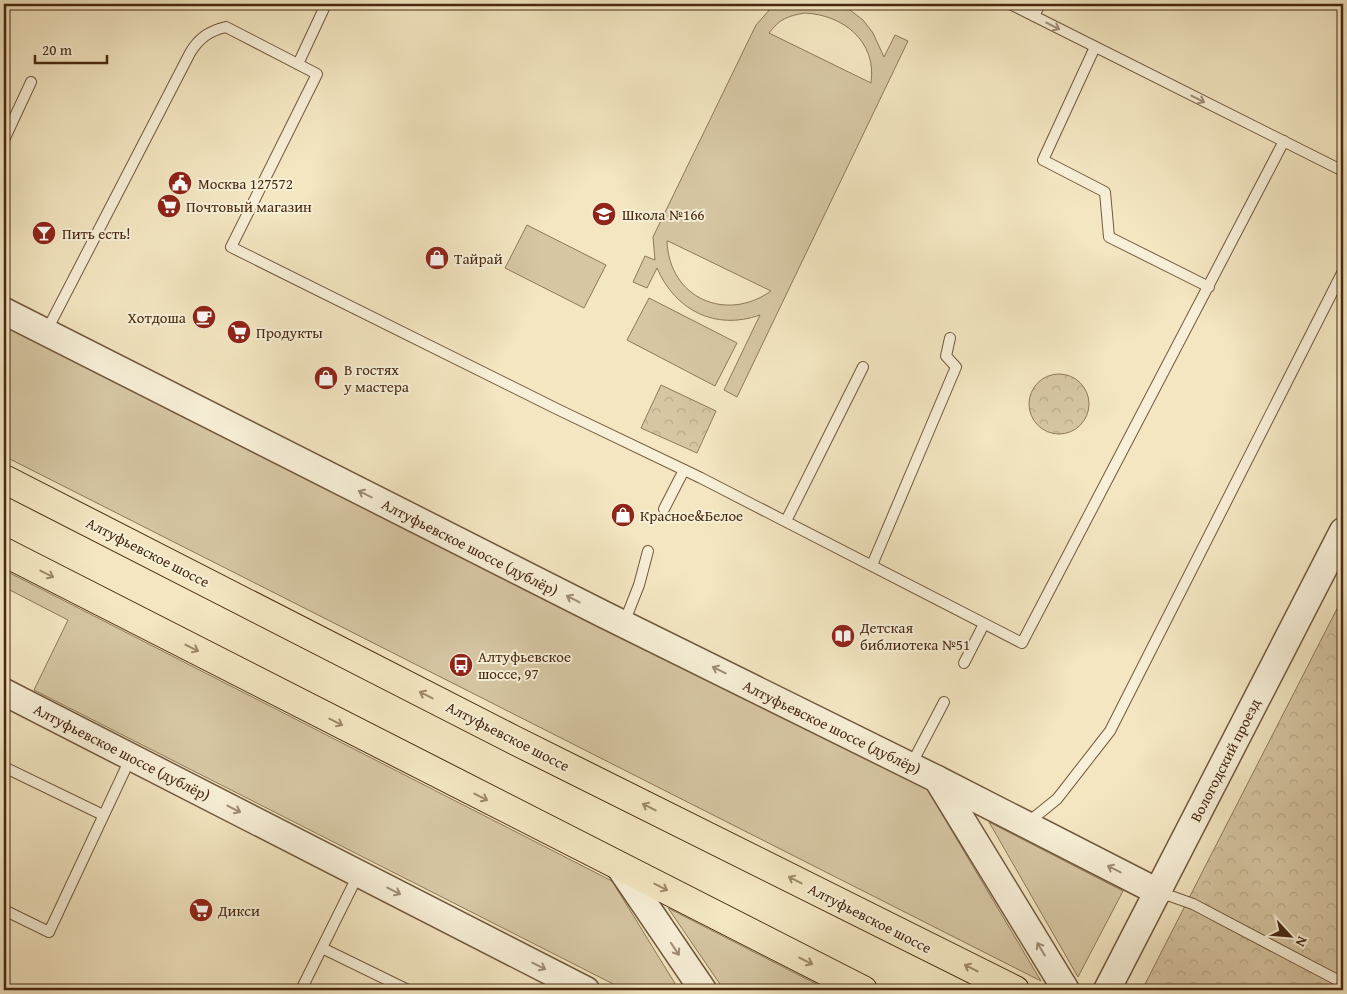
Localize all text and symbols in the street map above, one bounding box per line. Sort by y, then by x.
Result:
one-way arrow [1045,22,1060,31]
scale bar [35,32,108,64]
text: 20 m [42,39,73,60]
one-way arrow [1190,94,1205,104]
public building icon: Москва 127572 [167,170,193,196]
place label: Москва 127572 [198,173,293,194]
supermarket icon: Почтовый магазин [156,193,182,219]
place label: Почтовый магазин [186,196,312,217]
school or university icon: Школа №166 [591,201,617,227]
place label: Школа №166 [622,204,705,225]
bar icon: Пить есть! [31,220,57,246]
place label: Пить есть! [62,223,131,244]
shop icon: Тайрай [424,245,450,271]
place label: Тайрай [454,248,503,269]
cafe icon: Хотдоша [191,304,217,330]
place label: Хотдоша [128,307,187,328]
supermarket icon: Продукты [226,319,252,345]
place label: Продукты [256,322,323,343]
place label: В гостях у мастера [343,359,410,397]
shop icon: В гостях у мастера [313,365,339,391]
one-way arrow [358,489,373,499]
street label: Алтуфьевское шоссе (дублёр) [378,493,562,601]
shop icon: Красное&Белое [610,502,636,528]
place label: Красное&Белое [640,505,743,526]
street label: Алтуфьевское шоссе [83,512,213,592]
one-way arrow [39,570,54,579]
one-way arrow [566,594,581,603]
place label: Детская библиотека №51 [859,617,970,655]
library icon: Детская библиотека №51 [830,623,856,649]
one-way arrow [184,644,199,653]
place label: Алтуфьевское шоссе, 97 [478,646,571,684]
bus stop icon: Алтуфьевское шоссе, 97 [448,652,474,678]
one-way arrow [712,665,727,675]
street label: Алтуфьевское шоссе (дублёр) [740,675,924,779]
one-way arrow [419,690,434,699]
street label: Вологодский проезд [1185,695,1265,825]
street label: Алтуфьевское шоссе [443,696,573,776]
street label: Алтуфьевское шоссе (дублёр) [30,698,214,806]
one-way arrow [329,717,344,727]
one-way arrow [473,792,488,802]
one-way arrow [642,802,657,812]
one-way arrow [227,804,242,814]
one-way arrow [1107,864,1122,874]
one-way arrow [788,875,803,884]
street label: Алтуфьевское шоссе [805,878,935,958]
one-way arrow [654,882,669,892]
one-way arrow [387,886,402,896]
supermarket icon: Дикси [188,897,214,923]
place label: Дикси [217,900,260,921]
north arrow [1264,912,1314,962]
text: N [1290,933,1313,951]
one-way arrow [670,942,680,956]
one-way arrow [1035,942,1045,956]
one-way arrow [798,957,813,966]
one-way arrow [531,962,546,971]
one-way arrow [964,963,979,973]

